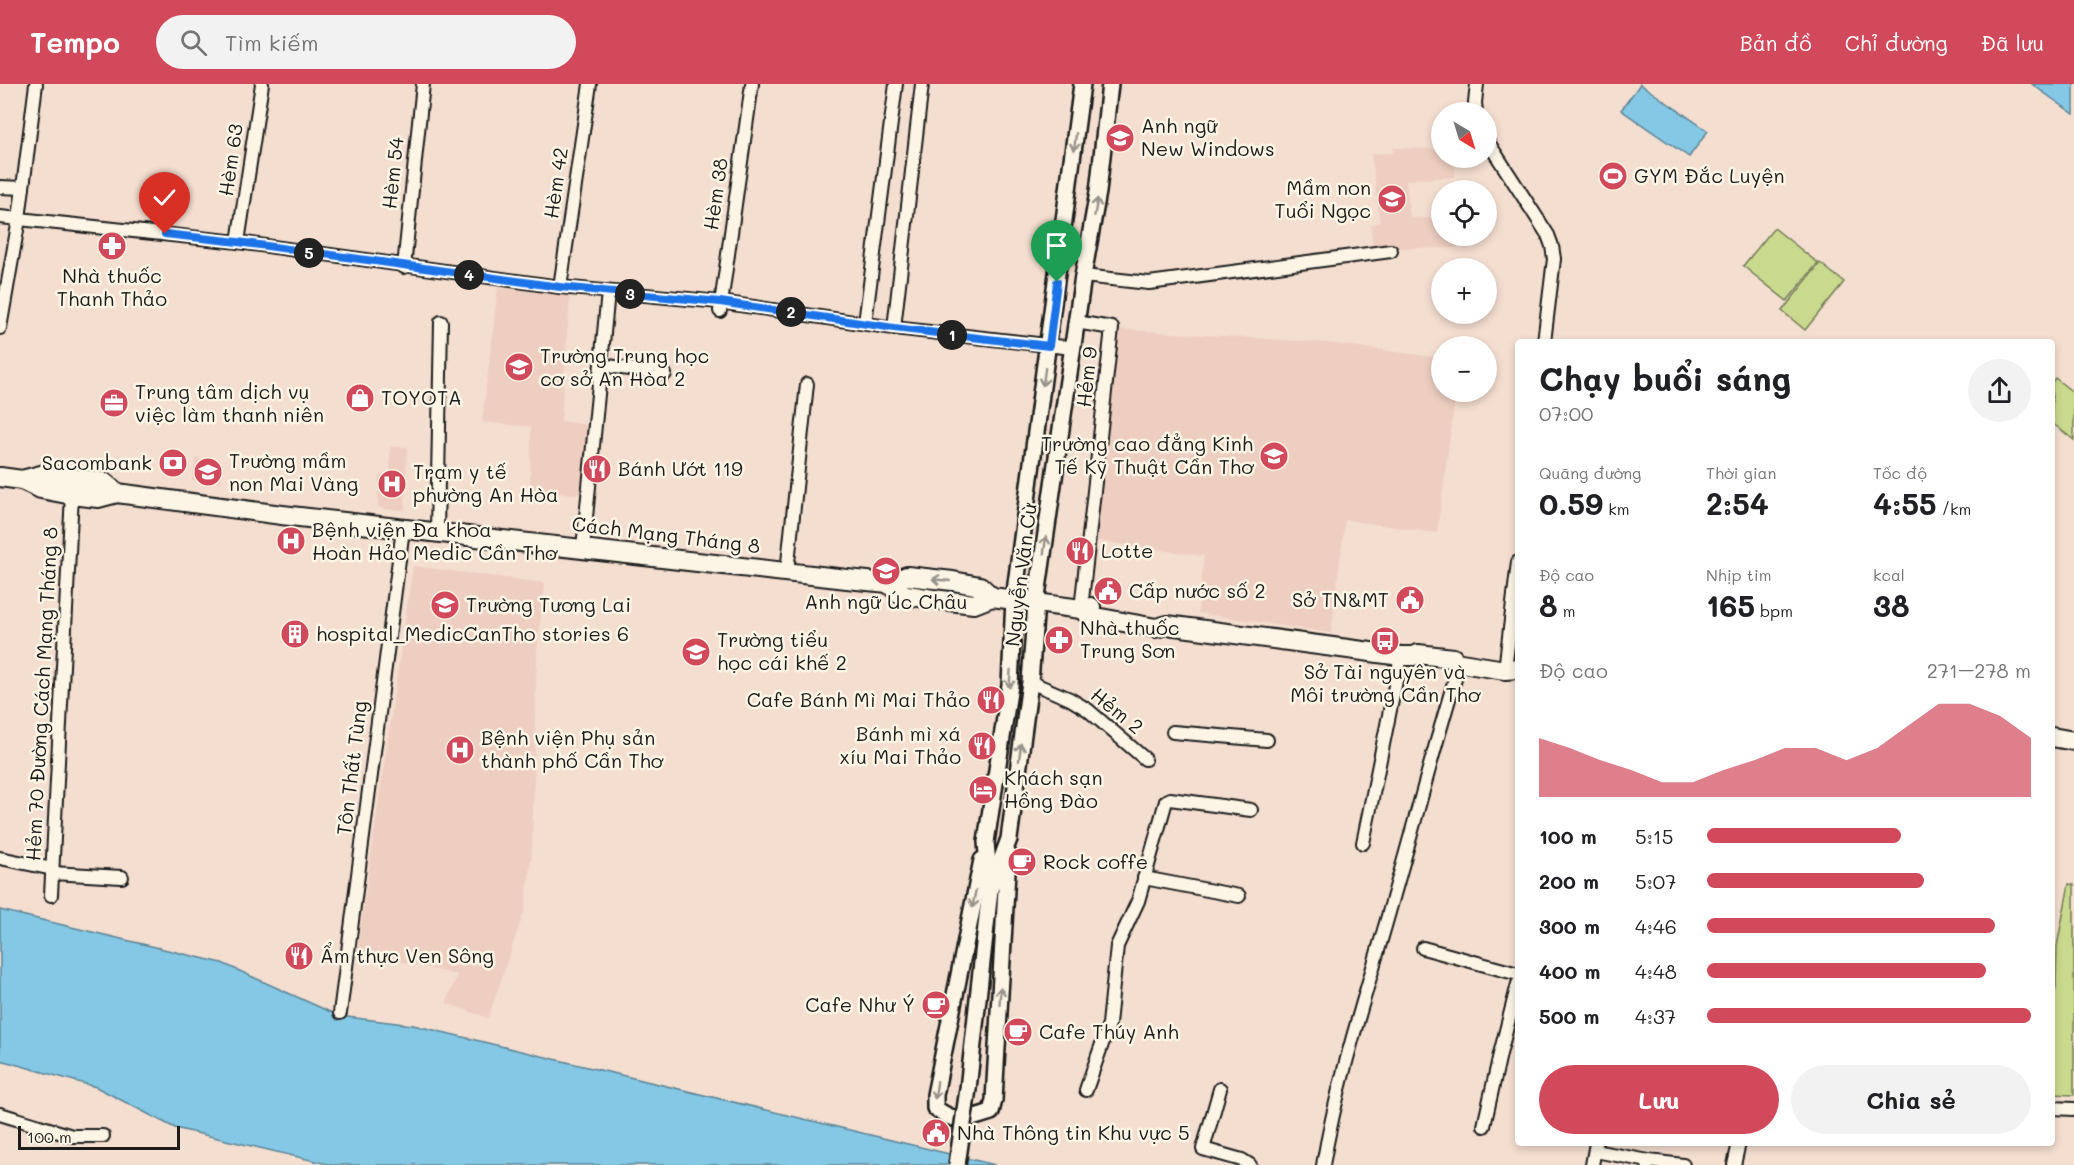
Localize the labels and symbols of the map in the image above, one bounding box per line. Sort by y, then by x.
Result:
north arrow [1431,102,1497,168]
place label: Anh ngữ New Windows [1141,112,1275,161]
street label: Hèm 63 [212,122,248,198]
school or university icon: Anh ngữ New Windows [1104,122,1136,154]
one-way arrow [1069,132,1080,151]
street label: Hèm 54 [375,135,409,210]
street label: Hèm 42 [537,145,573,220]
street label: Hèm 38 [697,156,733,232]
sports icon: GYM Đắc Luyện [1597,160,1629,192]
place label: GYM Đắc Luyện [1634,162,1785,188]
pin [139,172,190,234]
place label: Mầm non Tuổi Ngọc [1275,174,1371,223]
school or university icon: Mầm non Tuổi Ngọc [1376,183,1408,215]
one-way arrow [1091,197,1102,217]
pin [1031,220,1082,282]
pharmacy icon: Nhà thuốc Thanh Thảo [96,230,128,262]
pin: 5 [294,238,324,268]
pin: 4 [454,260,484,290]
place label: Nhà thuốc Thanh Thảo [57,262,167,311]
pin: 3 [615,279,645,309]
pin: 2 [776,297,806,327]
pin: 1 [937,320,967,350]
place label: Trường Trung học cơ sở An Hòa 2 [540,342,709,391]
street label: Hẻm 9 [1070,345,1102,408]
school or university icon: Trường Trung học cơ sở An Hòa 2 [503,351,535,383]
one-way arrow [1039,367,1050,386]
place label: Trung tâm dịch vụ việc làm thanh niên [135,378,324,427]
shop icon: TOYOTA [344,382,376,414]
place label: TOYOTA [381,384,462,410]
office icon: Trung tâm dịch vụ việc làm thanh niên [98,387,130,419]
place label: Trường cao đẳng Kinh Tế Kỹ Thuật Cần Thơ [1041,430,1254,479]
school or university icon: Trường cao đẳng Kinh Tế Kỹ Thuật Cần Thơ [1258,440,1290,472]
bank icon: Sacombank [157,447,189,479]
place label: Trường mầm non Mai Vàng [229,447,358,496]
place label: Sacombank [42,449,152,475]
restaurant icon: Bánh Ướt 119 [581,453,613,485]
place label: Bánh Ướt 119 [618,455,743,481]
school or university icon: Trường mầm non Mai Vàng [192,456,224,488]
place label: Trạm y tế phường An Hòa [413,458,558,507]
hospital icon: Trạm y tế phường An Hòa [376,468,408,500]
street label: Nguyễn Văn Cừ [998,501,1042,648]
street label: Cách Mạng Tháng 8 [570,510,762,558]
place label: Bệnh viện Đa khoa Hoàn Hảo Medic Cần Thơ [312,516,558,565]
hospital icon: Bệnh viện Đa khoa Hoàn Hảo Medic Cần Thơ [275,525,307,557]
street label: Hẻm 70 Đường Cách Mạng Tháng 8 [19,526,63,862]
restaurant icon: Lotte [1064,535,1096,567]
one-way arrow [1039,536,1050,555]
place label: Lotte [1101,537,1153,563]
school or university icon: Anh ngữ Úc Châu [870,555,902,587]
one-way arrow [932,574,952,585]
public building icon: Cấp nước số 2 [1092,575,1124,607]
place label: Cấp nước số 2 [1129,577,1266,603]
public building icon: Sở TN&MT [1394,584,1426,616]
place label: Sở TN&MT [1292,586,1389,612]
place label: Anh ngữ Úc Châu [804,588,968,614]
school or university icon: Trường Tương Lai [429,589,461,621]
place label: Trường Tương Lai [466,591,631,617]
place label: Nhà thuốc Trung Sơn [1080,614,1180,663]
building icon: hospital_MedicCanTho stories 6 [279,618,311,650]
place label: hospital_MedicCanTho stories 6 [316,620,629,646]
pharmacy icon: Nhà thuốc Trung Sơn [1043,624,1075,656]
bus stop icon: Sở Tài nguyên và Môi trường Cần Thơ [1369,625,1401,657]
place label: Trường tiểu học cái khế 2 [717,626,847,675]
school or university icon: Trường tiểu học cái khế 2 [680,636,712,668]
place label: Sở Tài nguyên và Môi trường Cần Thơ [1290,658,1481,707]
one-way arrow [1004,668,1015,688]
street label: Hẻm 2 [1086,681,1149,739]
restaurant icon: Cafe Bánh Mì Mai Thảo [975,684,1007,716]
place label: Cafe Bánh Mì Mai Thảo [747,686,970,712]
street label: Tôn Thất Tùng [330,699,372,837]
place label: Bánh mì xá xíu Mai Thảo [840,720,961,769]
place label: Bệnh viện Phụ sản thành phố Cần Thơ [481,724,664,773]
restaurant icon: Bánh mì xá xíu Mai Thảo [966,730,998,762]
hospital icon: Bệnh viện Phụ sản thành phố Cần Thơ [444,734,476,766]
one-way arrow [1015,743,1026,762]
place label: Khách sạn Hồng Đào [1004,764,1103,813]
hotel icon: Khách sạn Hồng Đào [967,774,999,806]
cafe icon: Rock coffe [1006,846,1038,878]
place label: Rock coffe [1043,848,1148,874]
one-way arrow [968,889,979,909]
restaurant icon: Ẩm thực Ven Sông [283,940,315,972]
place label: Ẩm thực Ven Sông [320,942,494,968]
one-way arrow [995,987,1006,1007]
cafe icon: Cafe Như Ý [920,989,952,1021]
place label: Cafe Như Ý [805,991,915,1017]
cafe icon: Cafe Thúy Anh [1002,1016,1034,1048]
place label: Cafe Thúy Anh [1039,1018,1179,1044]
one-way arrow [931,1080,942,1100]
public building icon: Nhà Thông tin Khu vực 5 [920,1117,952,1149]
place label: Nhà Thông tin Khu vực 5 [957,1119,1190,1145]
scale bar [18,1123,180,1150]

